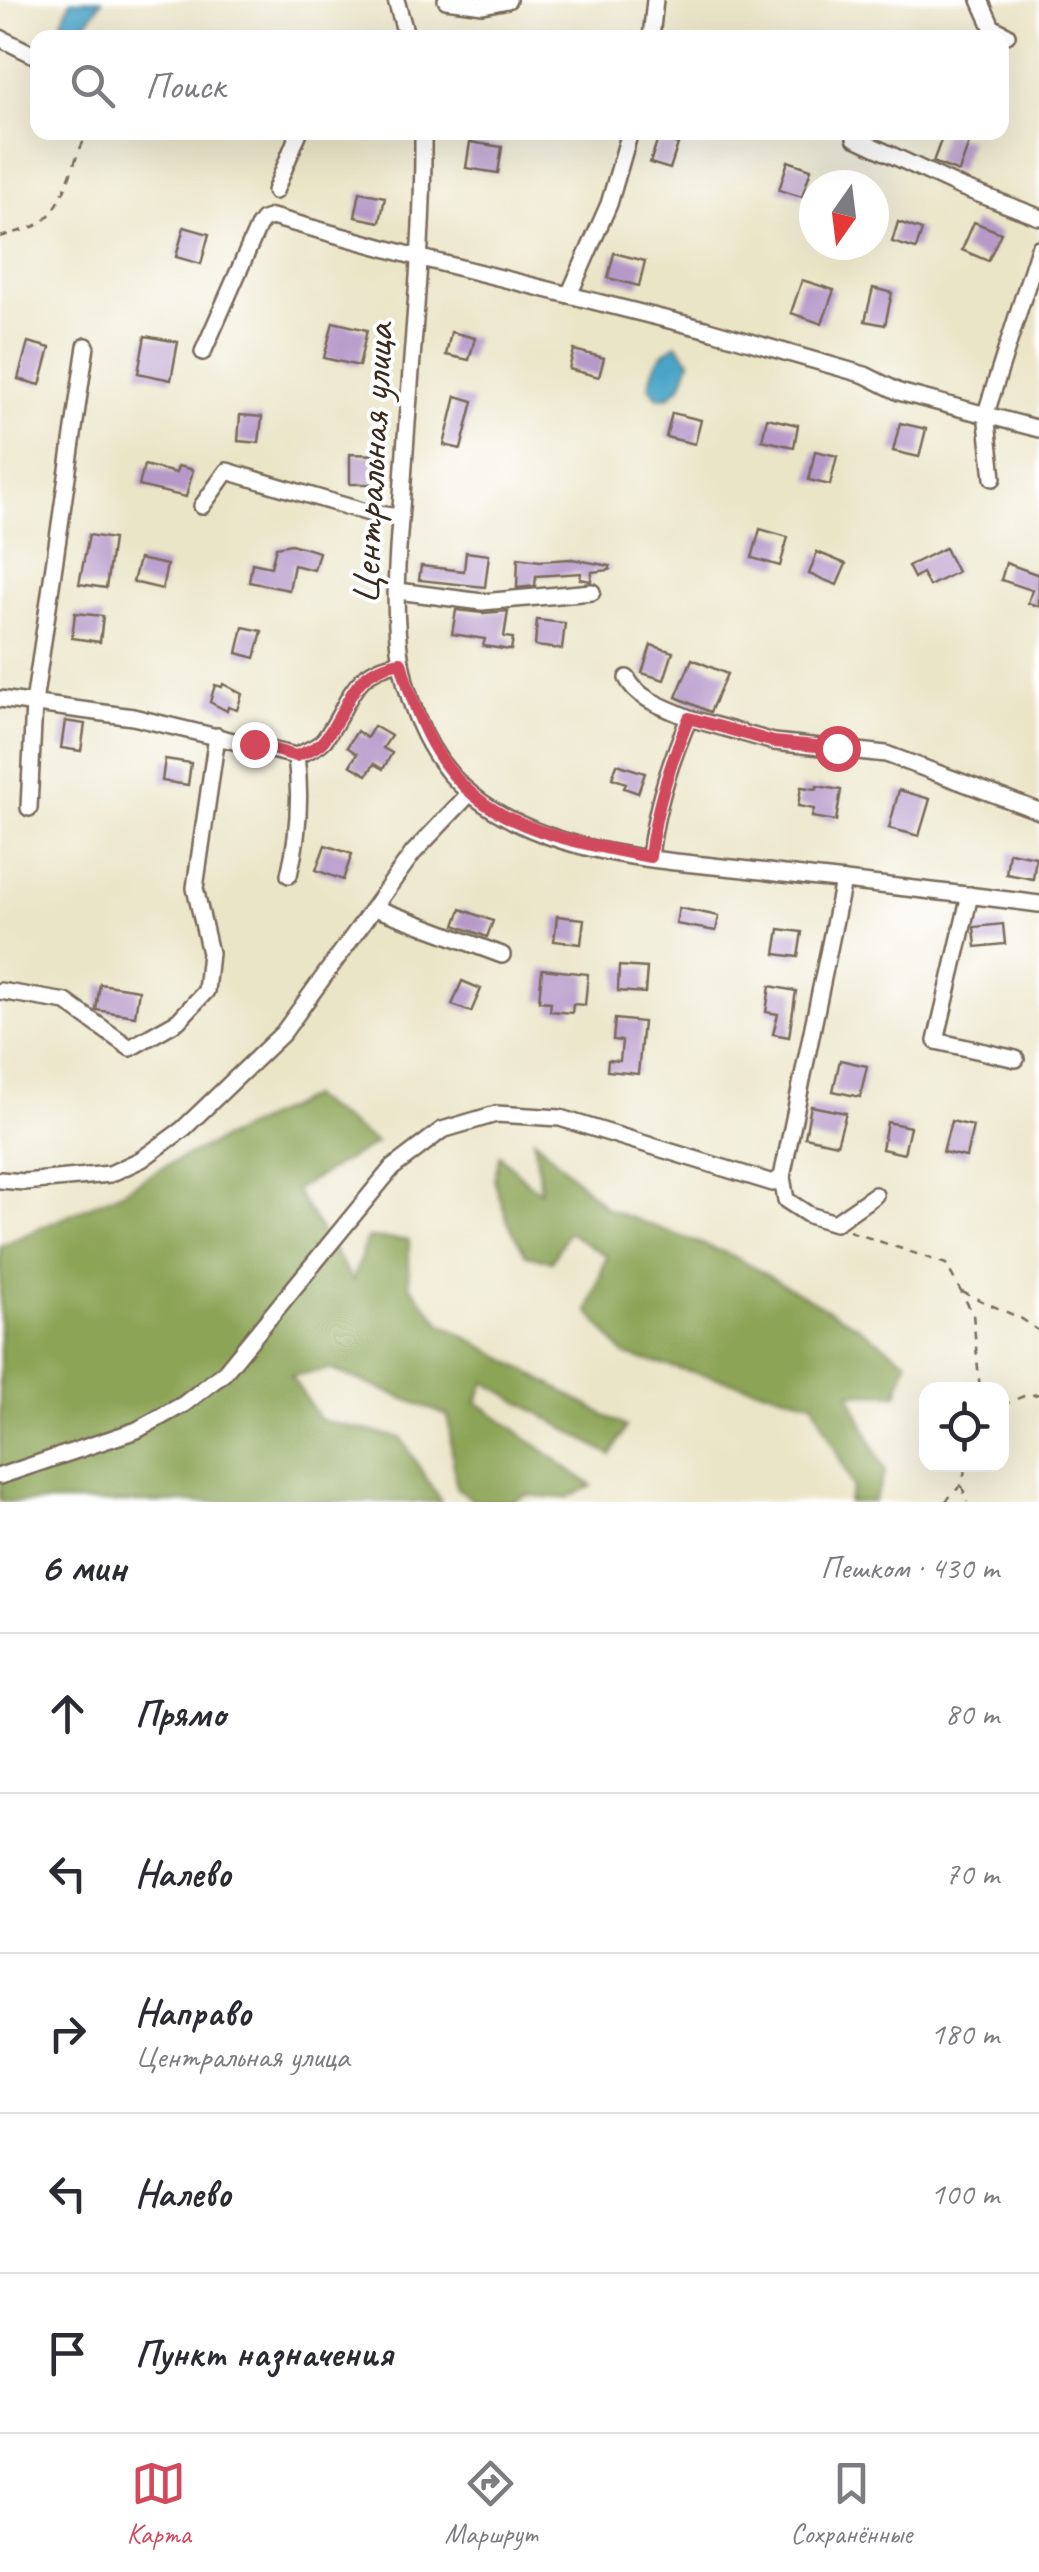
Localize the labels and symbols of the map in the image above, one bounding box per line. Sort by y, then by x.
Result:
north arrow [799,170,889,260]
street label: Центральная улица [338,319,406,606]
route end [232,722,278,768]
route start [815,726,861,772]

